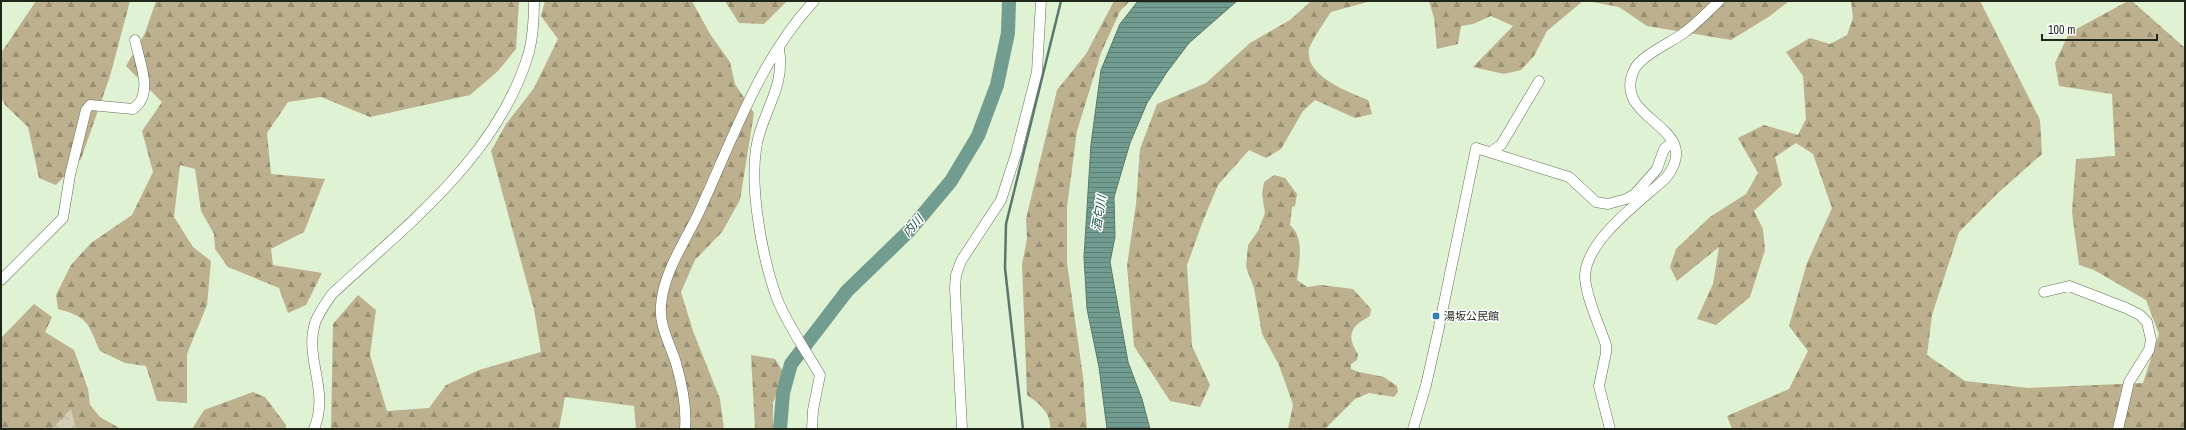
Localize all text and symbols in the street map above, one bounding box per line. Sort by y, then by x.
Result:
scale bar [2042,16,2157,42]
text: 100 m [2048,22,2075,38]
water label: 酒匂川 [1088,192,1110,232]
water label: 内川 [899,210,928,240]
place label: 湯坂公民館 [1444,309,1499,323]
marker: 湯坂公民館 [1431,311,1441,321]

